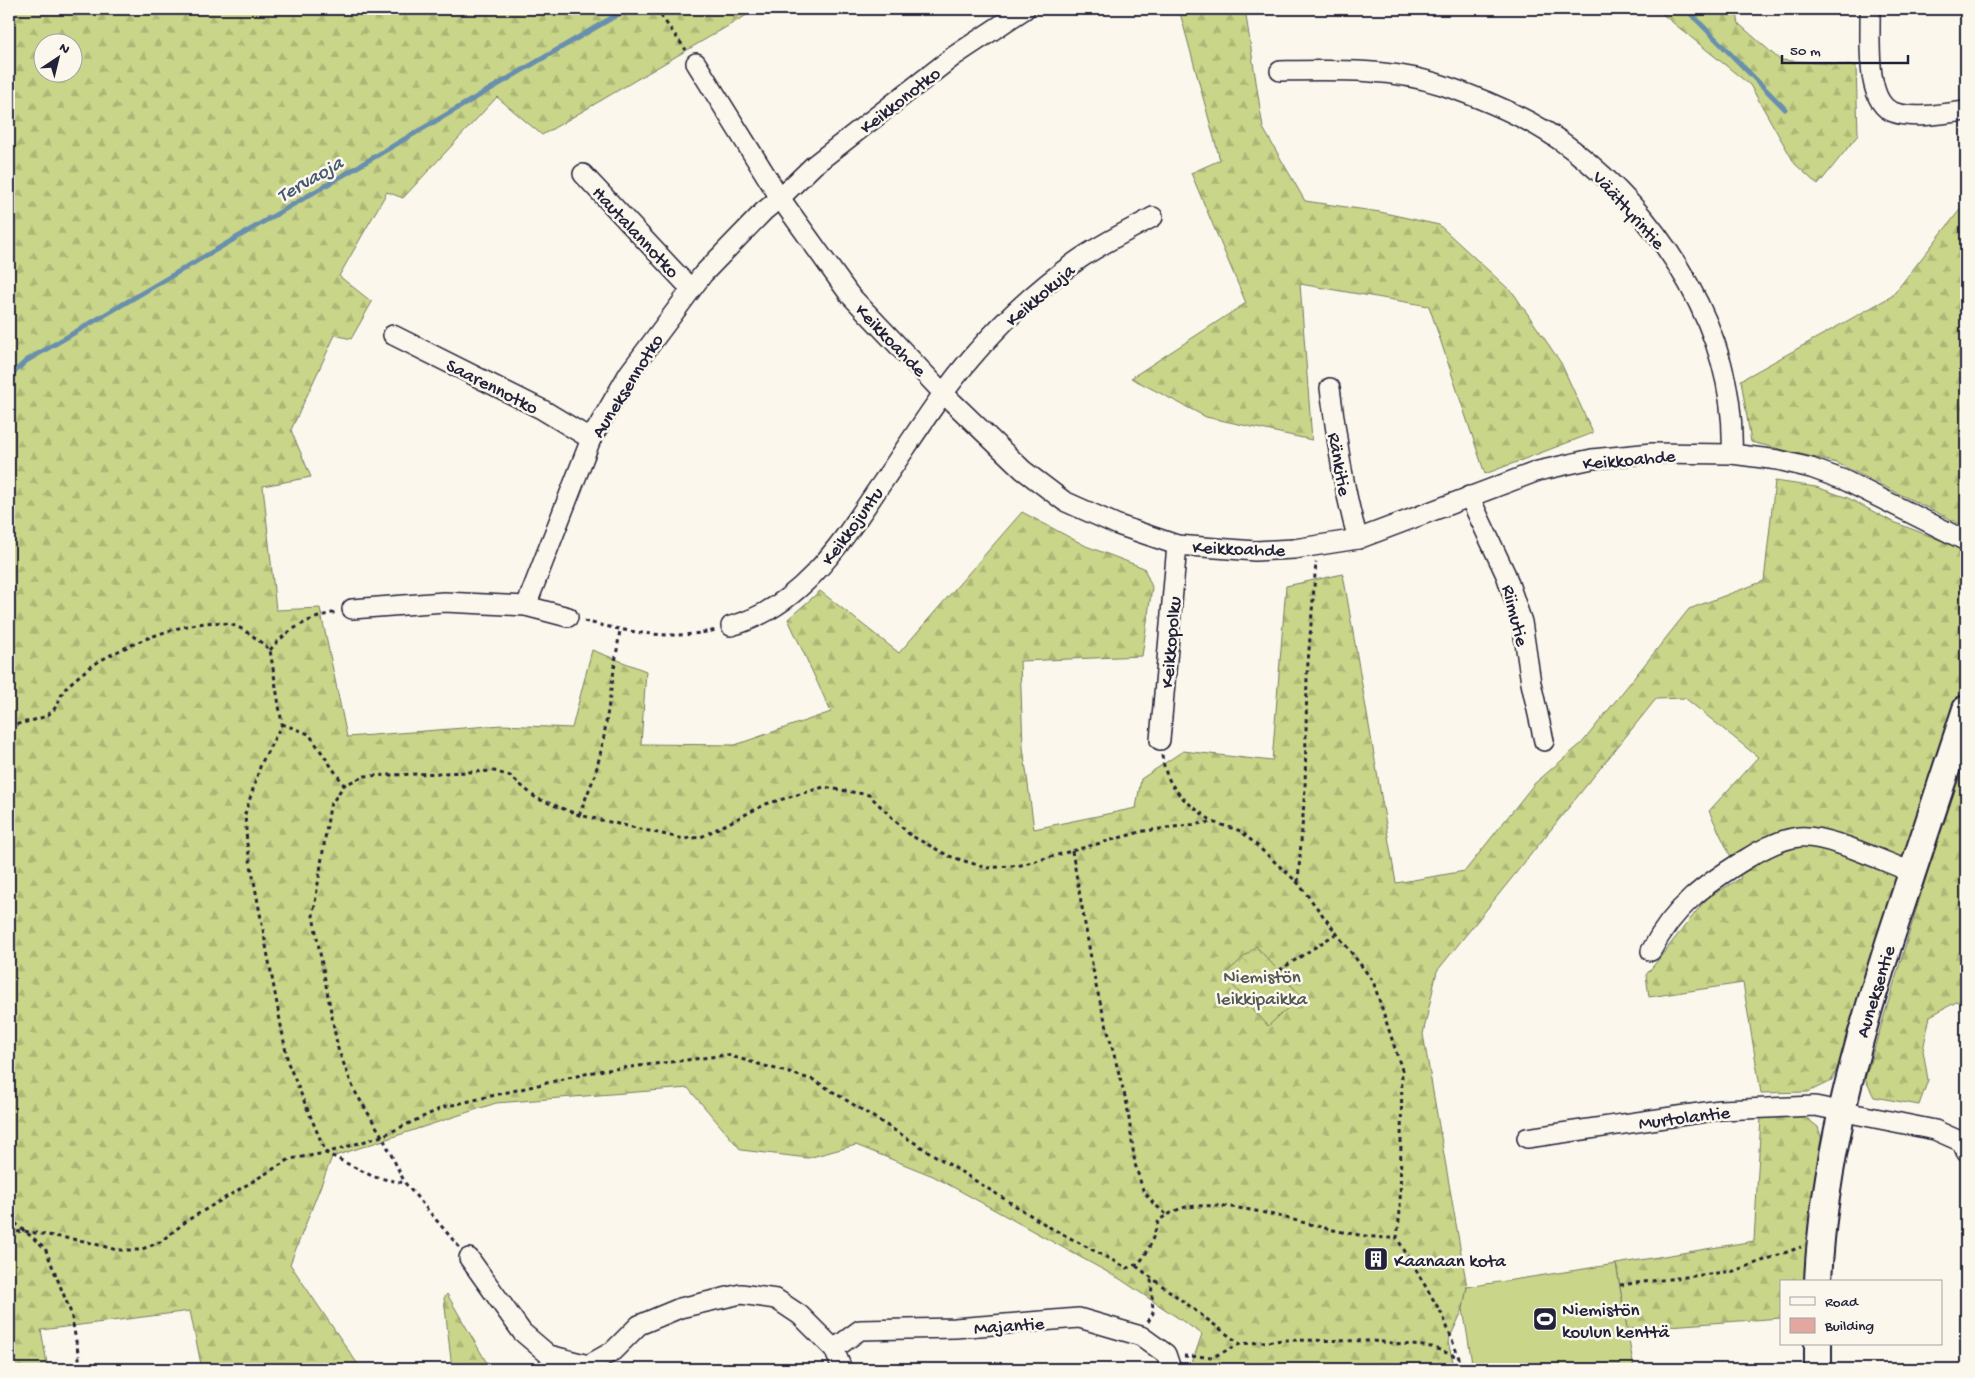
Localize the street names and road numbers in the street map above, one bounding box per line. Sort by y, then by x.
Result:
street label: Keikkonotko [856,63,946,140]
street label: Väättyrintie [1585,166,1669,256]
street label: Hautalannotko [586,183,683,284]
street label: Keikkokuja [1002,259,1082,333]
street label: Keikkoahde [849,300,930,383]
street label: Auneksennotko [588,331,670,443]
street label: Saarennotko [441,355,542,421]
street label: Ränkitie [1321,431,1354,498]
street label: Keikkoahde [1582,446,1677,477]
street label: Keikkojuntu [818,483,890,571]
street label: Keikkoahde [1192,537,1286,564]
street label: Riimutie [1495,583,1532,649]
street label: Keikkopolku [1157,595,1188,689]
street label: Auneksentie [1852,943,1902,1041]
street label: Murtolantie [1637,1102,1732,1136]
street label: Majantie [973,1314,1045,1341]

